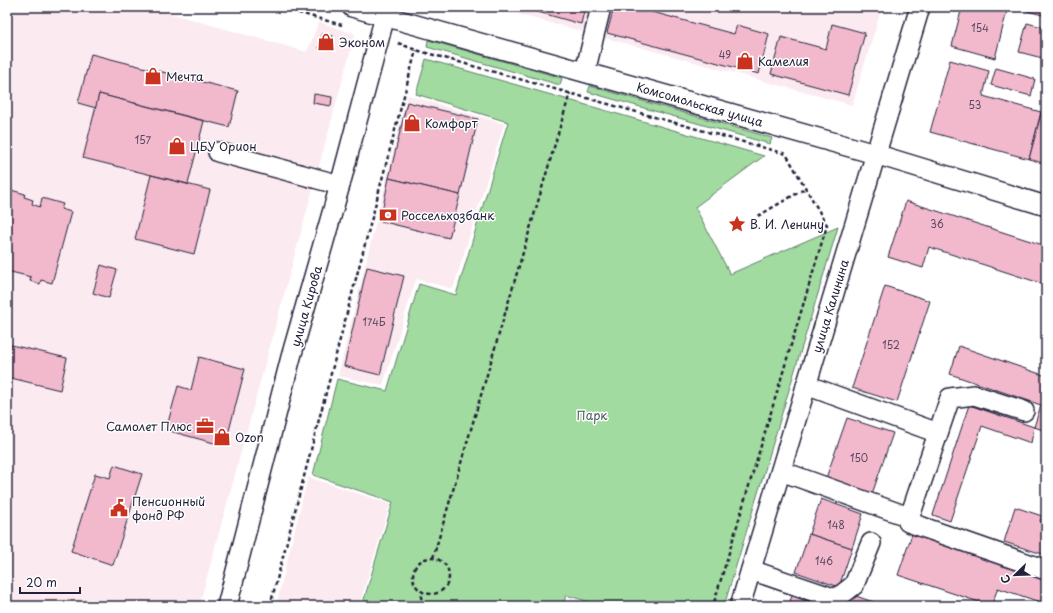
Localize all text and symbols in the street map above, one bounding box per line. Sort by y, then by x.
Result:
house number: 154 [971,20,989,35]
shop icon: Эконом [316,32,336,52]
place label: Эконом [339,33,385,51]
house number: 49 [719,47,731,62]
shop icon: Камелия [735,51,755,71]
place label: Камелия [758,52,809,70]
shop icon: Мечта [143,66,163,86]
place label: Мечта [166,67,204,85]
street label: Комсомольская улица [635,77,766,131]
house number: 53 [969,97,981,112]
shop icon: Комфорт [402,113,422,133]
place label: Комфорт [425,114,478,132]
house number: 157 [135,132,152,147]
shop icon: ЦБУ Орион [167,136,187,156]
place label: ЦБУ Орион [190,137,257,155]
bank icon: Россельхозбанк [378,205,398,225]
place label: Россельхозбанк [401,206,495,224]
place icon: В. И. Ленину [727,214,747,234]
place label: В. И. Ленину [750,215,824,233]
house number: 36 [930,216,944,231]
street label: улица Калинина [807,257,853,355]
street label: улица Кирова [286,263,326,349]
house number: 174Б [363,314,386,329]
house number: 152 [882,337,900,352]
park label: Парк [577,406,608,424]
office icon: Самолет Плюс [195,416,215,436]
place label: Самолет Плюс [106,417,192,435]
shop icon: Ozon [212,427,232,447]
place label: Ozon [235,428,264,446]
house number: 150 [850,450,868,465]
place label: Пенсионный фонд РФ [132,492,205,524]
public building icon: Пенсионный фонд РФ [109,498,129,518]
house number: 148 [827,517,845,532]
house number: 146 [815,553,833,568]
north arrow [995,555,1035,595]
scale bar [20,569,80,595]
text: С [996,572,1015,586]
text: 20 m [26,573,57,591]

